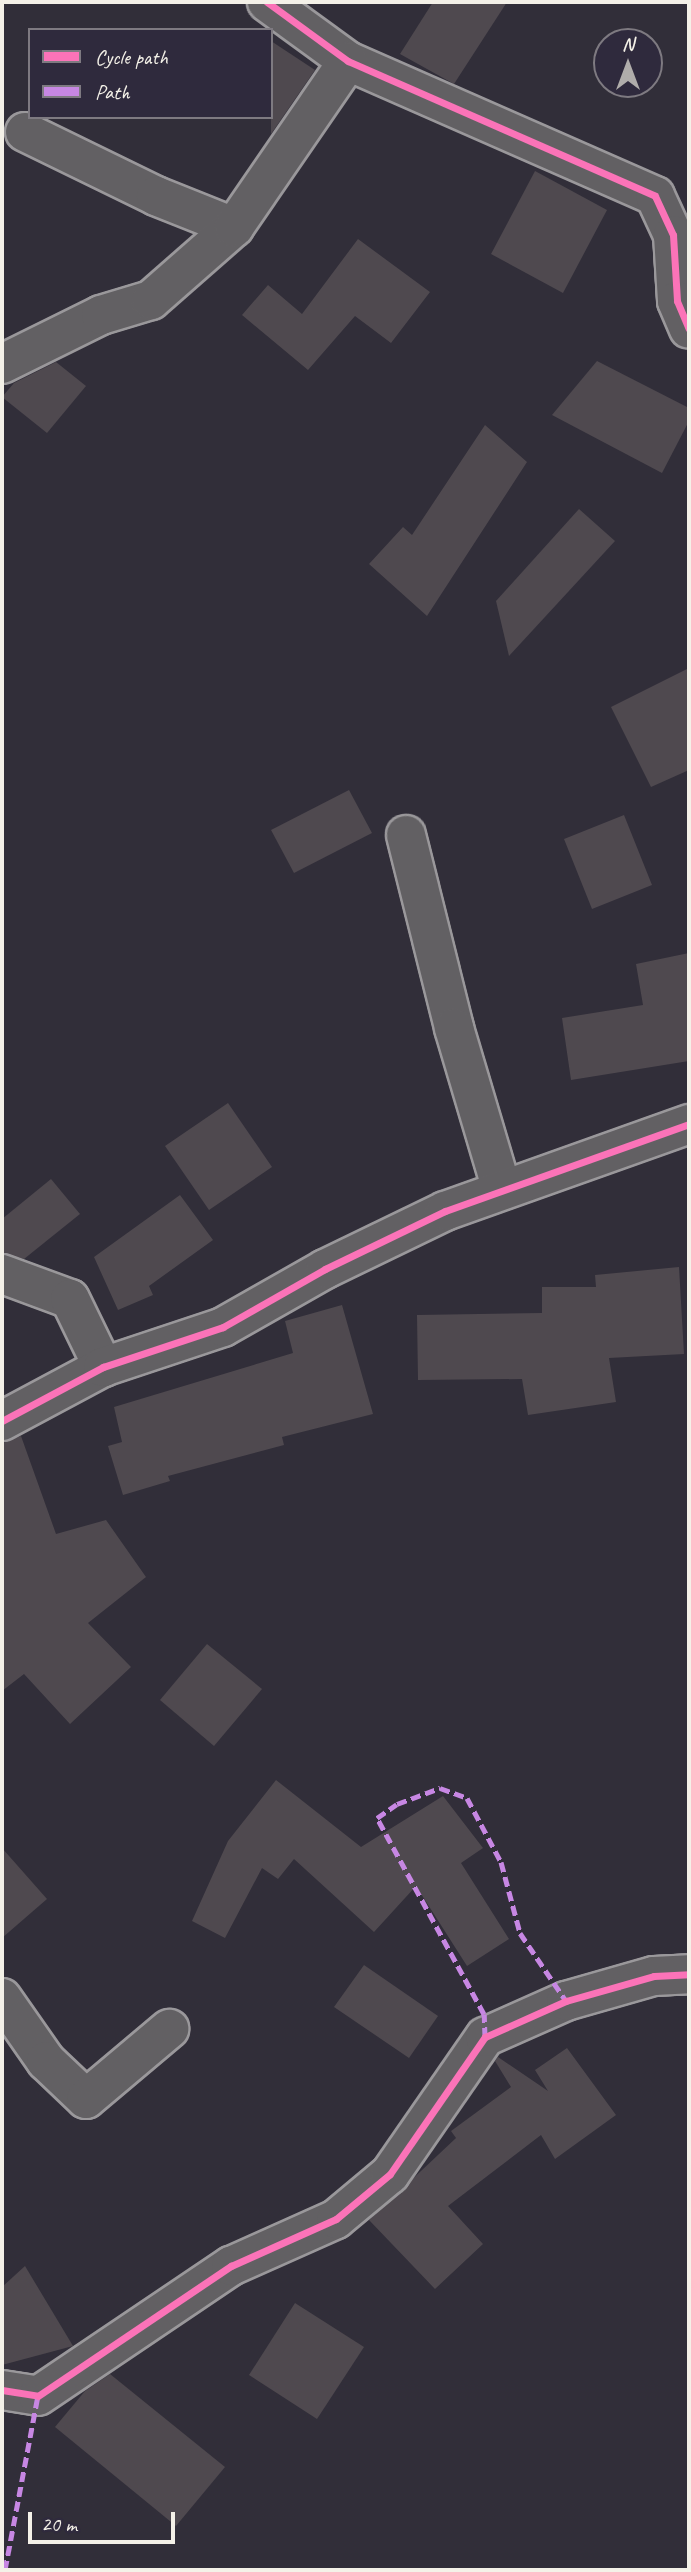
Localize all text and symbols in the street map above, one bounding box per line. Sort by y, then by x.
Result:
legend [28,28,273,119]
north arrow [593,28,663,98]
text: N [622,32,634,56]
text: Cycle path [95,44,168,70]
text: Path [95,79,130,105]
scale bar [32,2498,178,2542]
text: 20 m [41,2511,77,2537]

